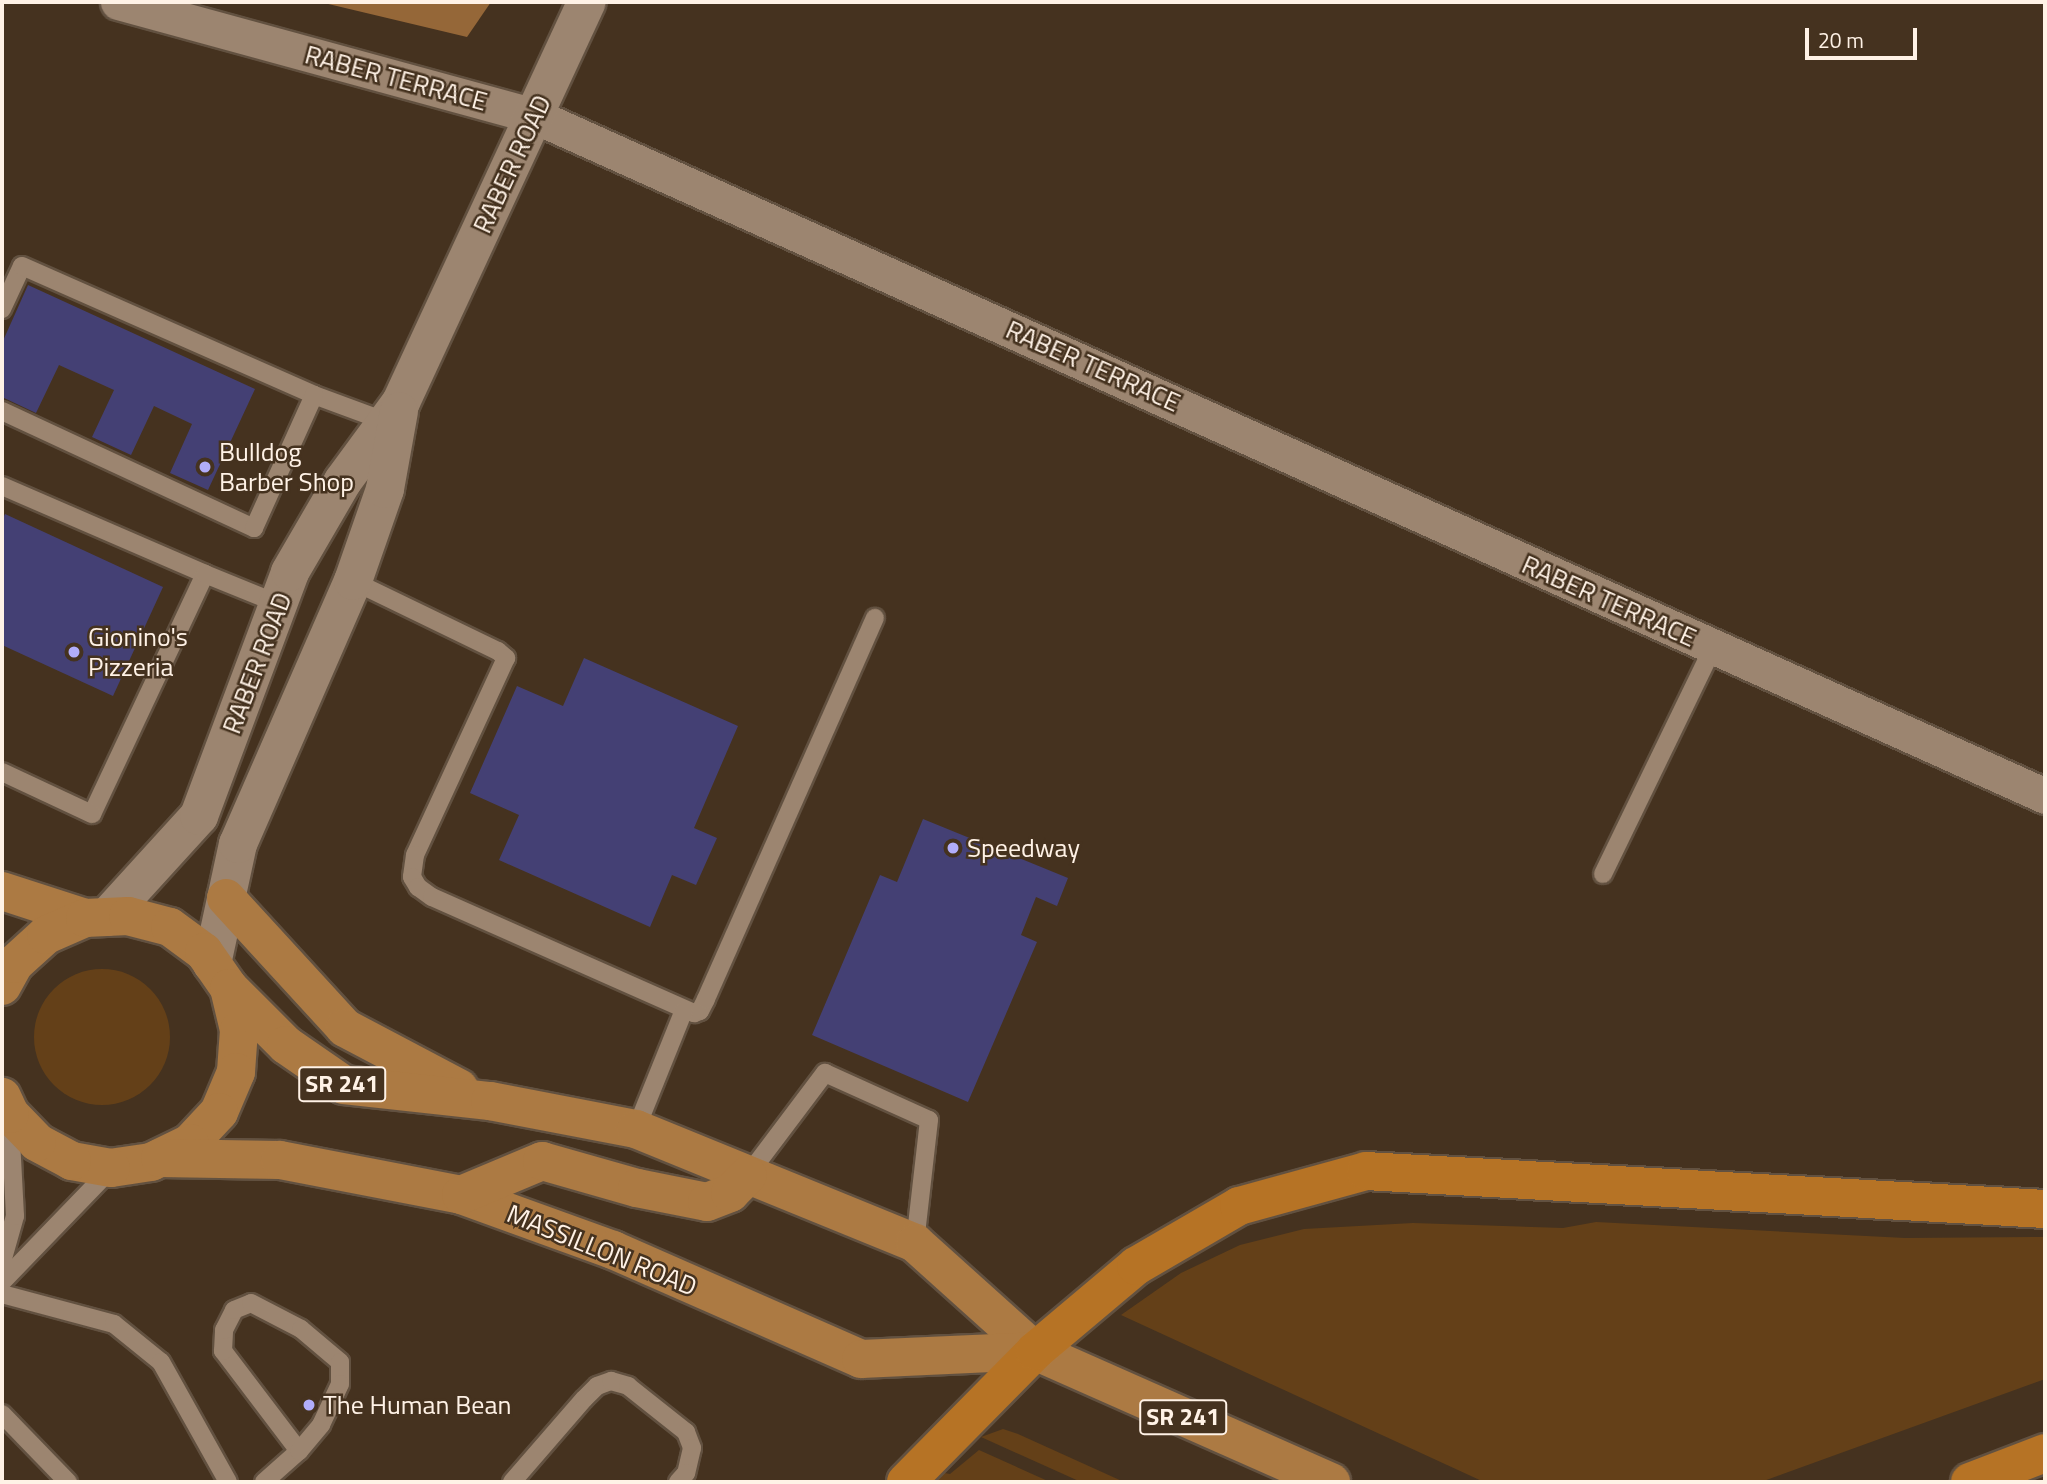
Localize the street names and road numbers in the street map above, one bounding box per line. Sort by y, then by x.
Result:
street label: RABER TERRACE [302,39,490,117]
street label: RABER ROAD [466,90,558,238]
street label: RABER TERRACE [1001,314,1185,418]
street label: RABER TERRACE [1517,549,1701,653]
street label: RABER ROAD [216,588,298,738]
road number: SR 241 [296,1064,388,1104]
street label: MASSILLON ROAD [503,1198,701,1302]
road number: SR 241 [1138,1396,1228,1437]

